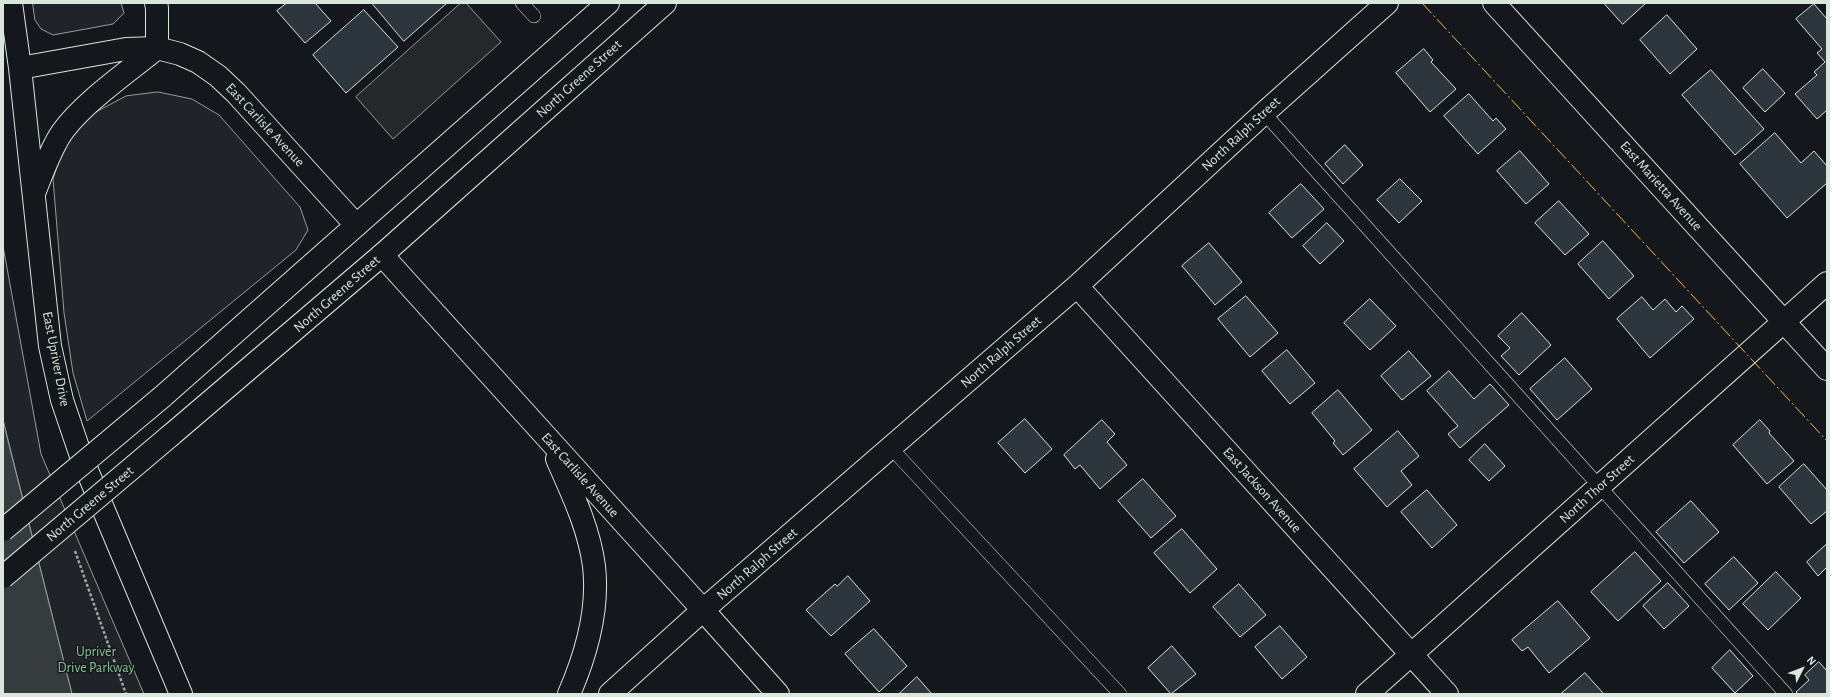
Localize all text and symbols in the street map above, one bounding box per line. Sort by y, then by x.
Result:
street label: North Greene Street [533,36,625,122]
street label: East Carlisle Avenue [222,80,308,170]
street label: North Ralph Street [1198,93,1284,175]
street label: East Marietta Avenue [1616,138,1706,234]
street label: North Greene Street [290,252,384,336]
street label: East Upriver Drive [39,310,73,408]
street label: North Ralph Street [957,312,1045,392]
street label: East Carlisle Avenue [538,429,622,521]
street label: East Jackson Avenue [1219,444,1305,536]
street label: North Thor Street [1556,451,1638,527]
street label: North Greene Street [43,463,137,545]
street label: North Ralph Street [713,524,801,604]
park label: Upriver Drive Parkway [57,644,135,676]
north arrow [1782,649,1822,689]
text: N [1805,654,1818,667]

